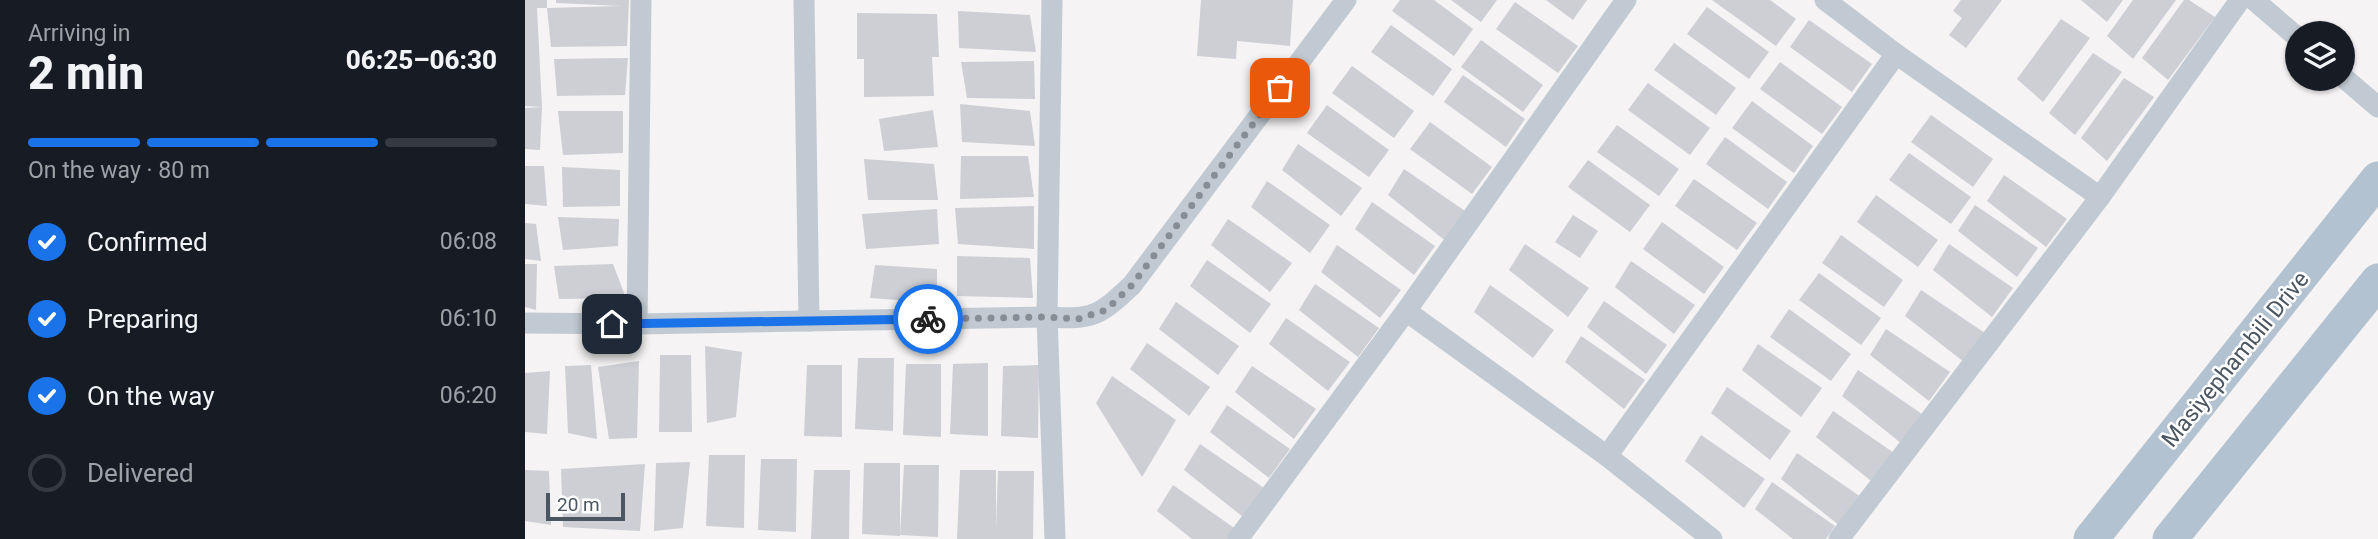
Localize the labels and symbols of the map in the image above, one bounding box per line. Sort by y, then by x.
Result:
pin [1250,58,1310,118]
street label: Masiyephambili Drive [2156,266,2315,453]
courier [893,284,963,354]
pin [582,294,642,354]
scale bar [546,490,625,522]

